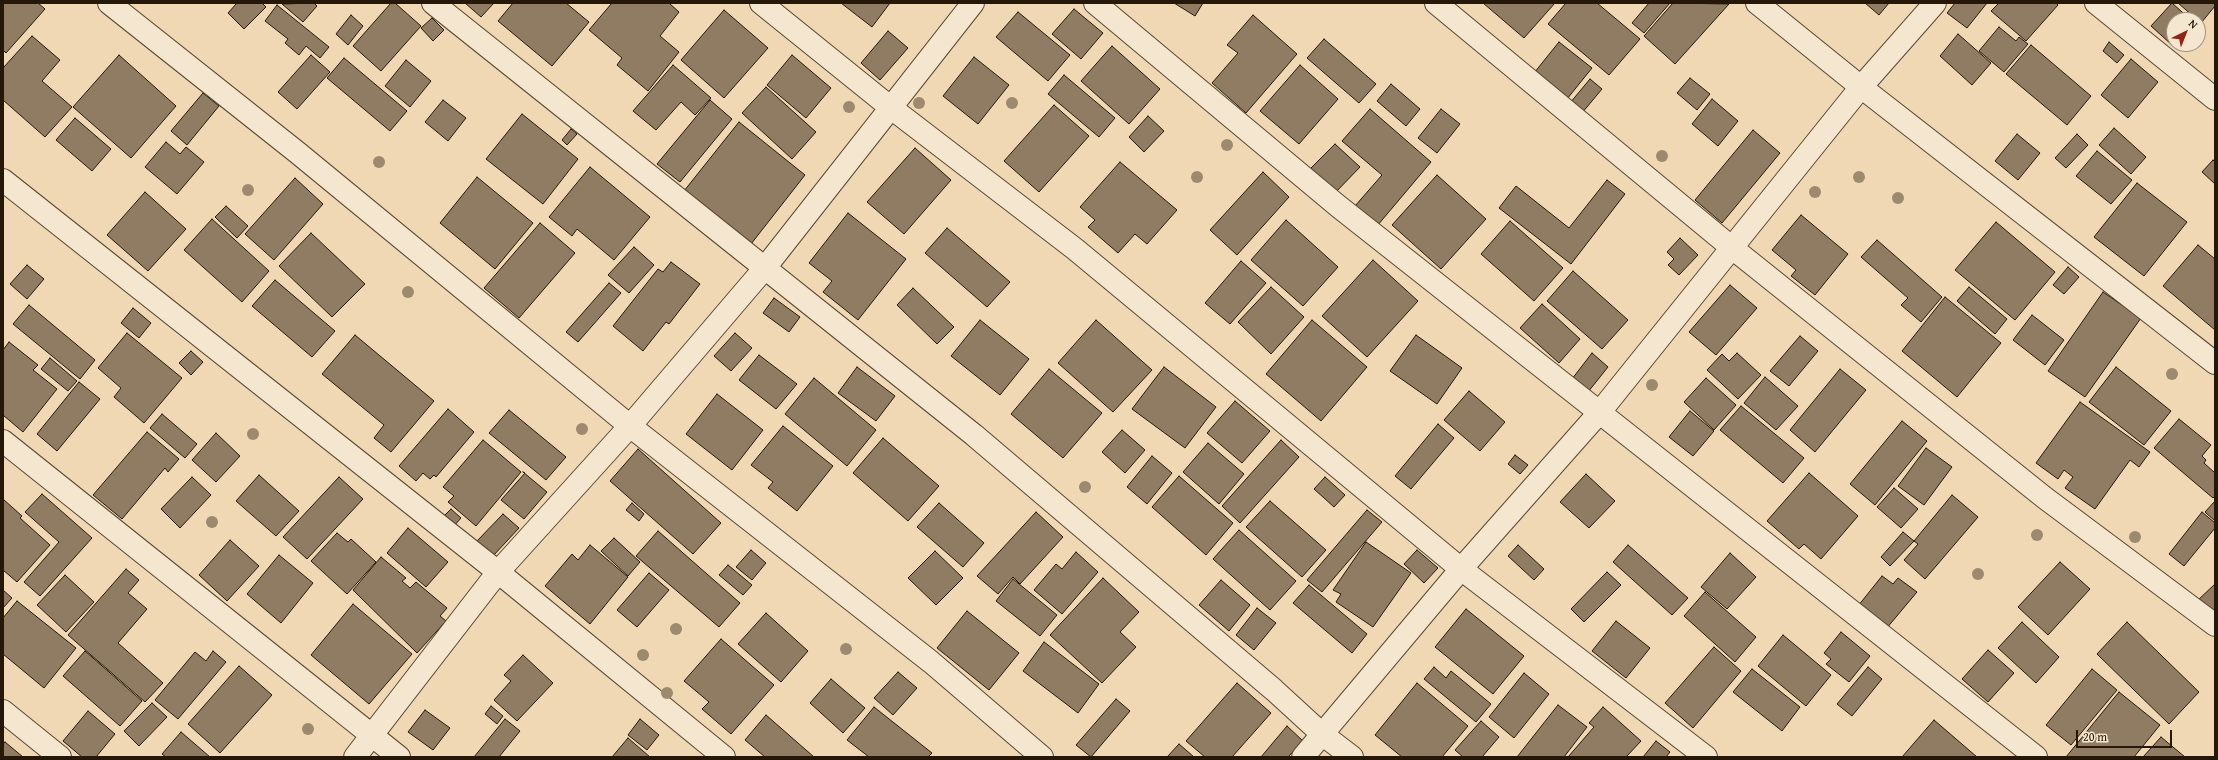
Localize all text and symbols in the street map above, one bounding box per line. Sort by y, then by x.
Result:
north arrow [2166,12,2206,52]
text: N [2185,16,2202,32]
scale bar [2078,722,2174,748]
text: 20 m [2083,728,2107,745]

